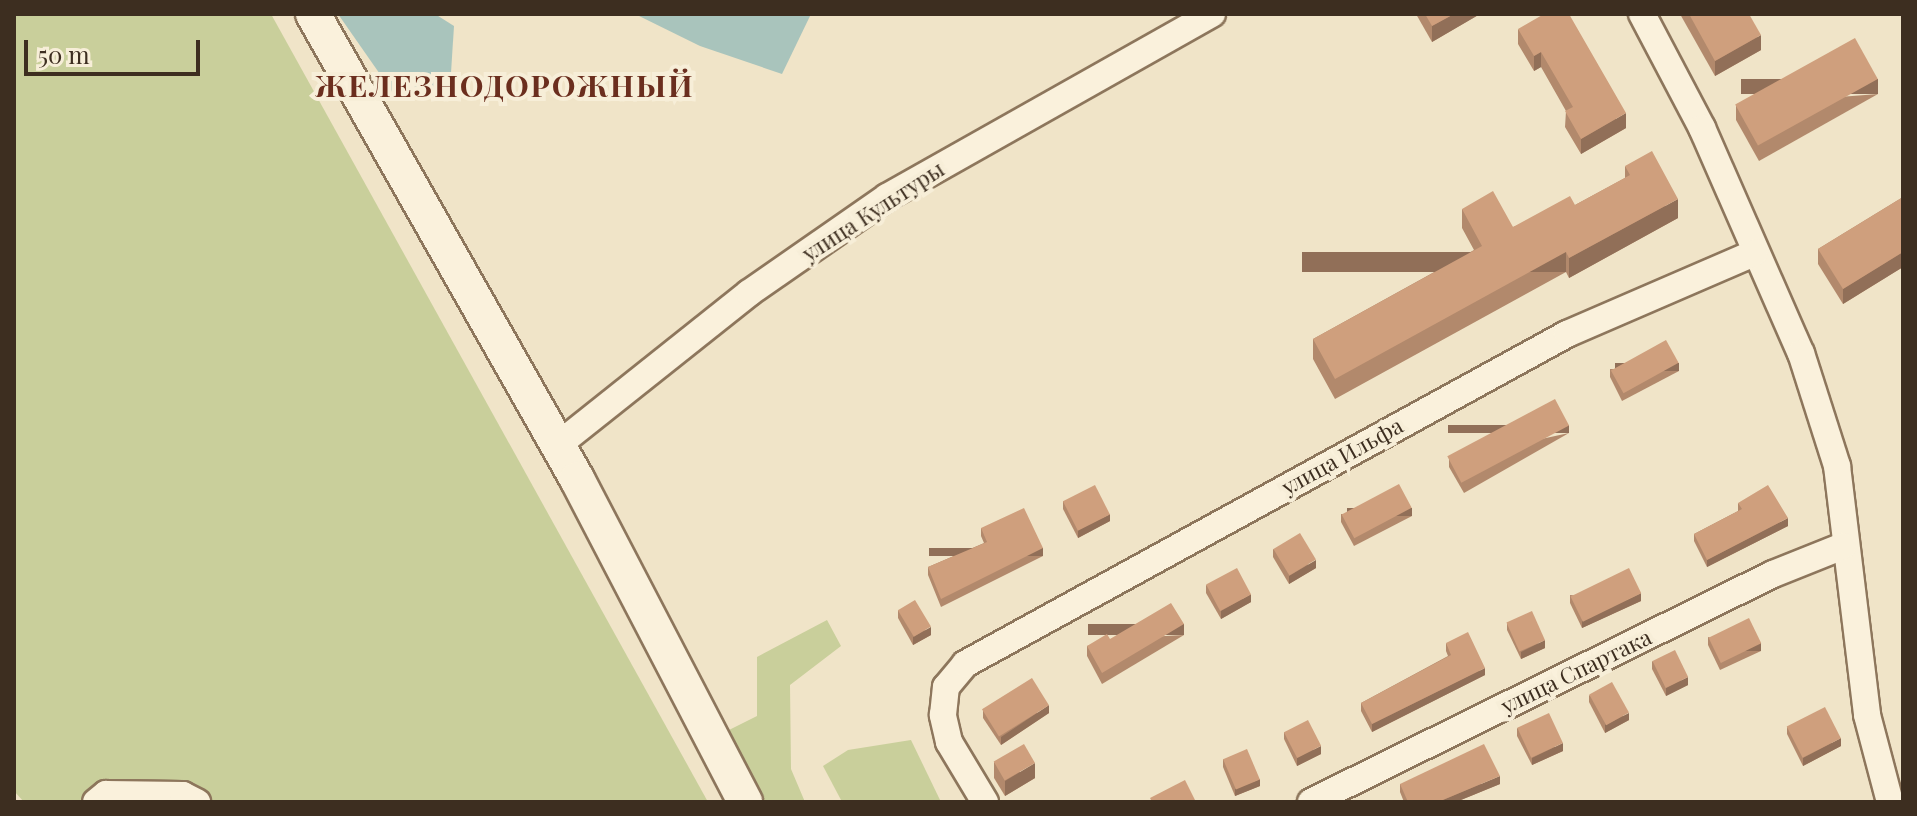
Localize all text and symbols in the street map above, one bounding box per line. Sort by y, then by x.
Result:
scale bar [28,24,204,74]
text: 50 m [38,38,90,70]
district label: ЖЕЛЕЗНОДОРОЖНЫЙ [315,67,695,103]
street label: улица Культуры [797,155,949,267]
street label: улица Ильфа [1277,412,1407,500]
street label: улица Спартака [1497,623,1655,719]

